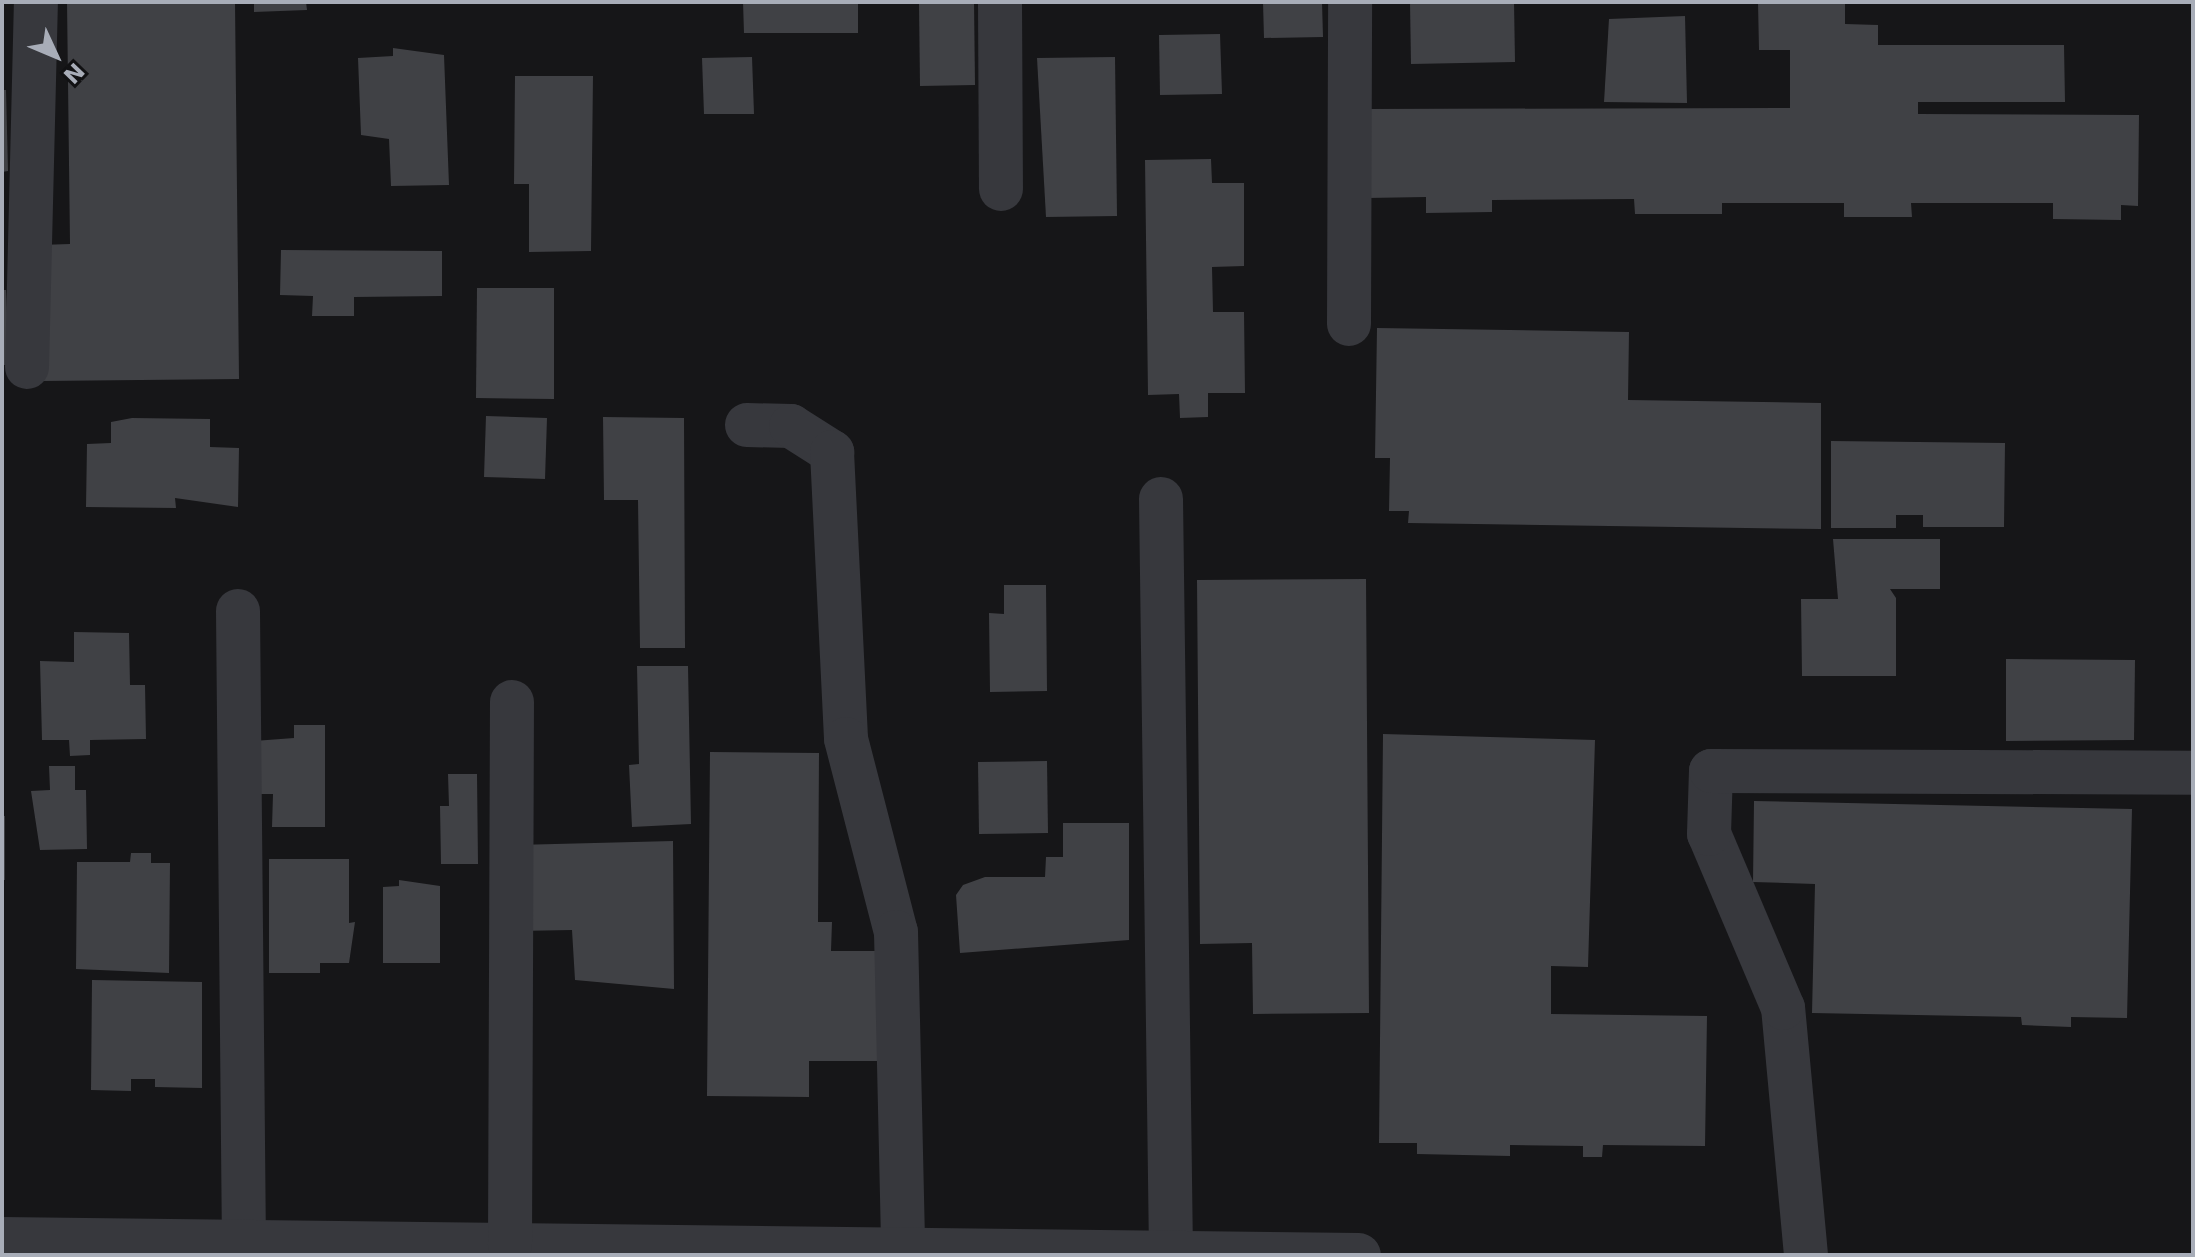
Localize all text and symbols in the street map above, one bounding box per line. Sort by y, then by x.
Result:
north arrow [16,16,96,96]
text: N [58,58,89,88]

